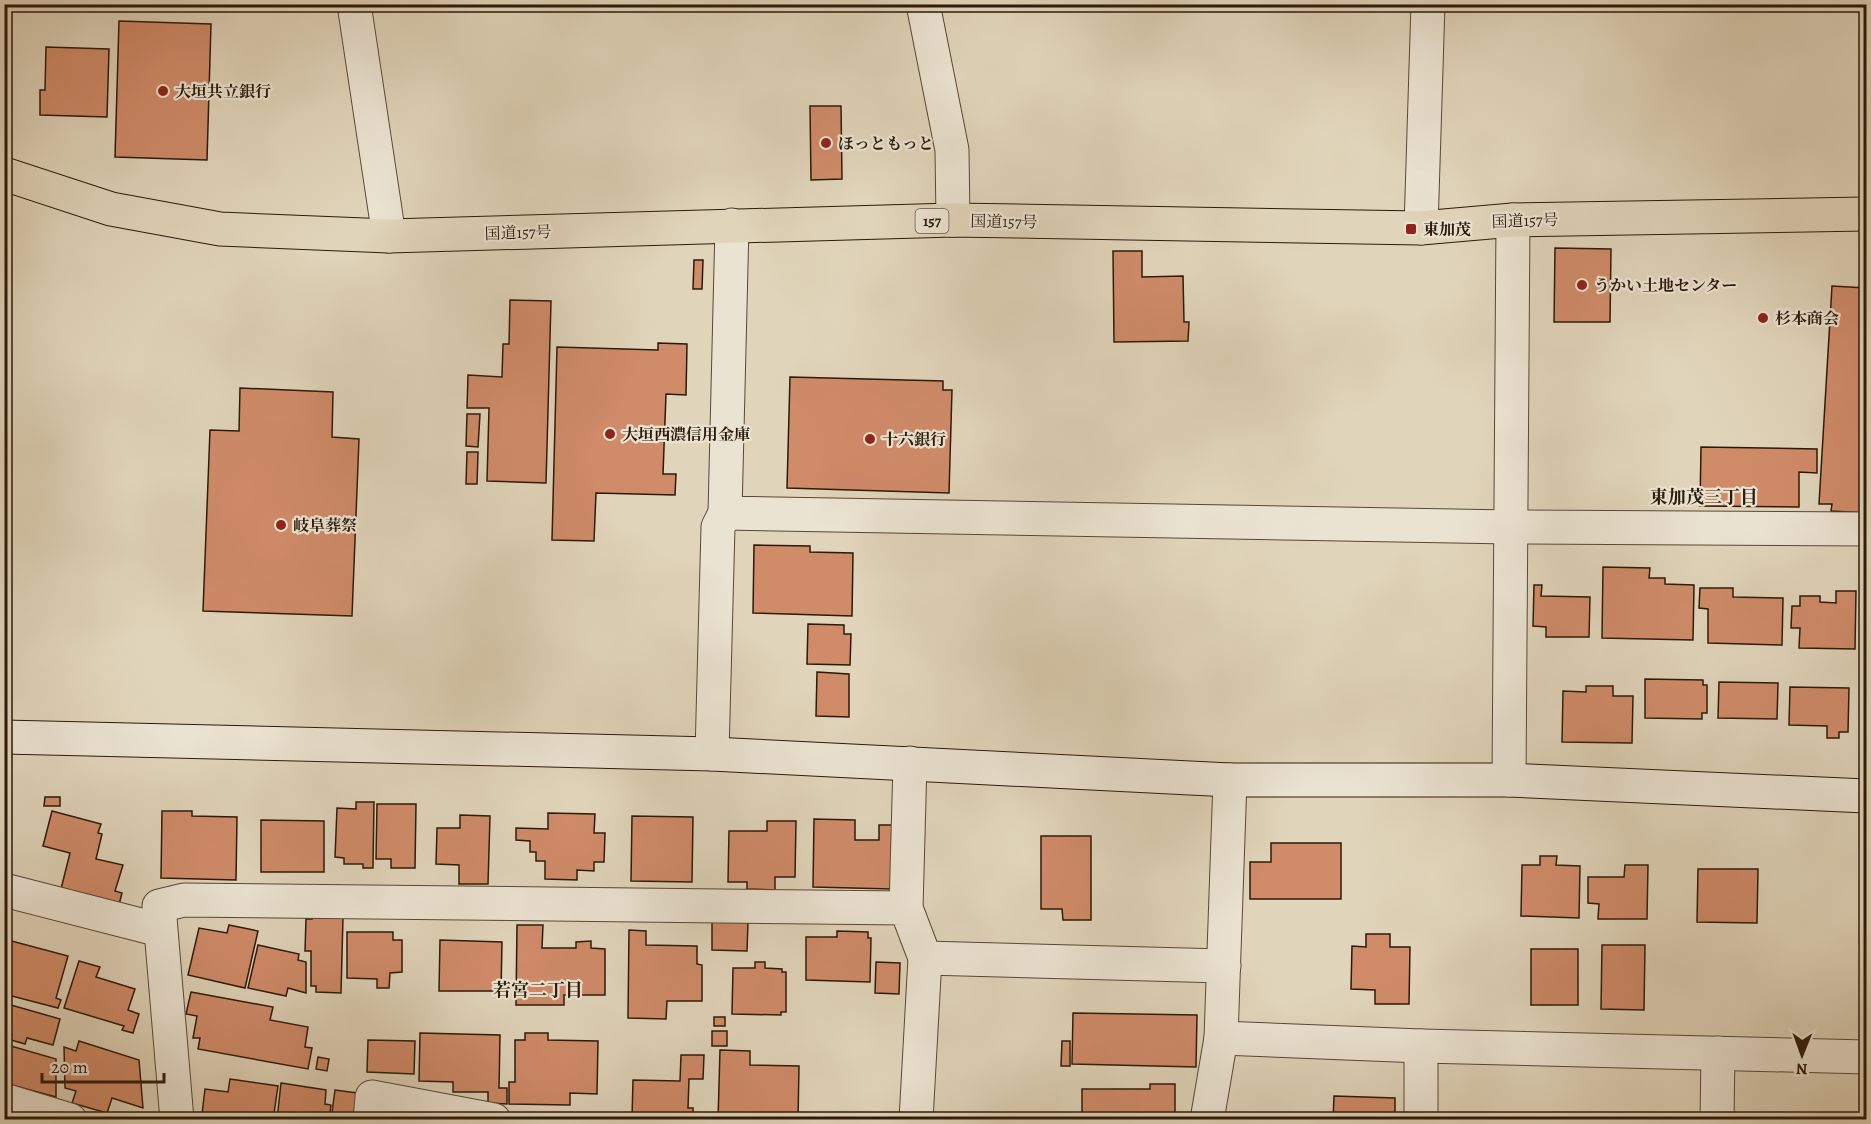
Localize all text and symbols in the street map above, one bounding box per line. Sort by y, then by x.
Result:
place label: 大垣共立銀行 [175,81,271,103]
marker: 大垣共立銀行 [156,84,170,98]
place label: ほっともっと [838,133,934,155]
marker: ほっともっと [819,136,833,150]
road number: 157 [916,209,948,233]
street label: 国道157号 [1491,209,1559,233]
street label: 国道157号 [970,210,1038,234]
place label: 東加茂 [1423,219,1471,241]
street label: 国道157号 [484,221,552,245]
marker: 東加茂 [1404,222,1418,236]
place label: うかい土地センター [1594,275,1737,297]
marker: うかい土地センター [1575,278,1589,292]
place label: 杉本商会 [1775,308,1839,330]
marker: 杉本商会 [1756,311,1770,325]
place label: 大垣西濃信用金庫 [622,424,750,446]
marker: 大垣西濃信用金庫 [603,427,617,441]
place label: 十六銀行 [882,429,946,451]
marker: 十六銀行 [863,432,877,446]
district label: 東加茂三丁目 [1650,485,1758,509]
place label: 岐阜葬祭 [293,515,357,537]
marker: 岐阜葬祭 [274,518,288,532]
district label: 若宮二丁目 [493,978,583,1002]
north arrow [1772,1025,1832,1085]
scale bar [42,1046,164,1084]
text: 20 m [51,1055,88,1079]
text: N [1795,1058,1808,1080]

